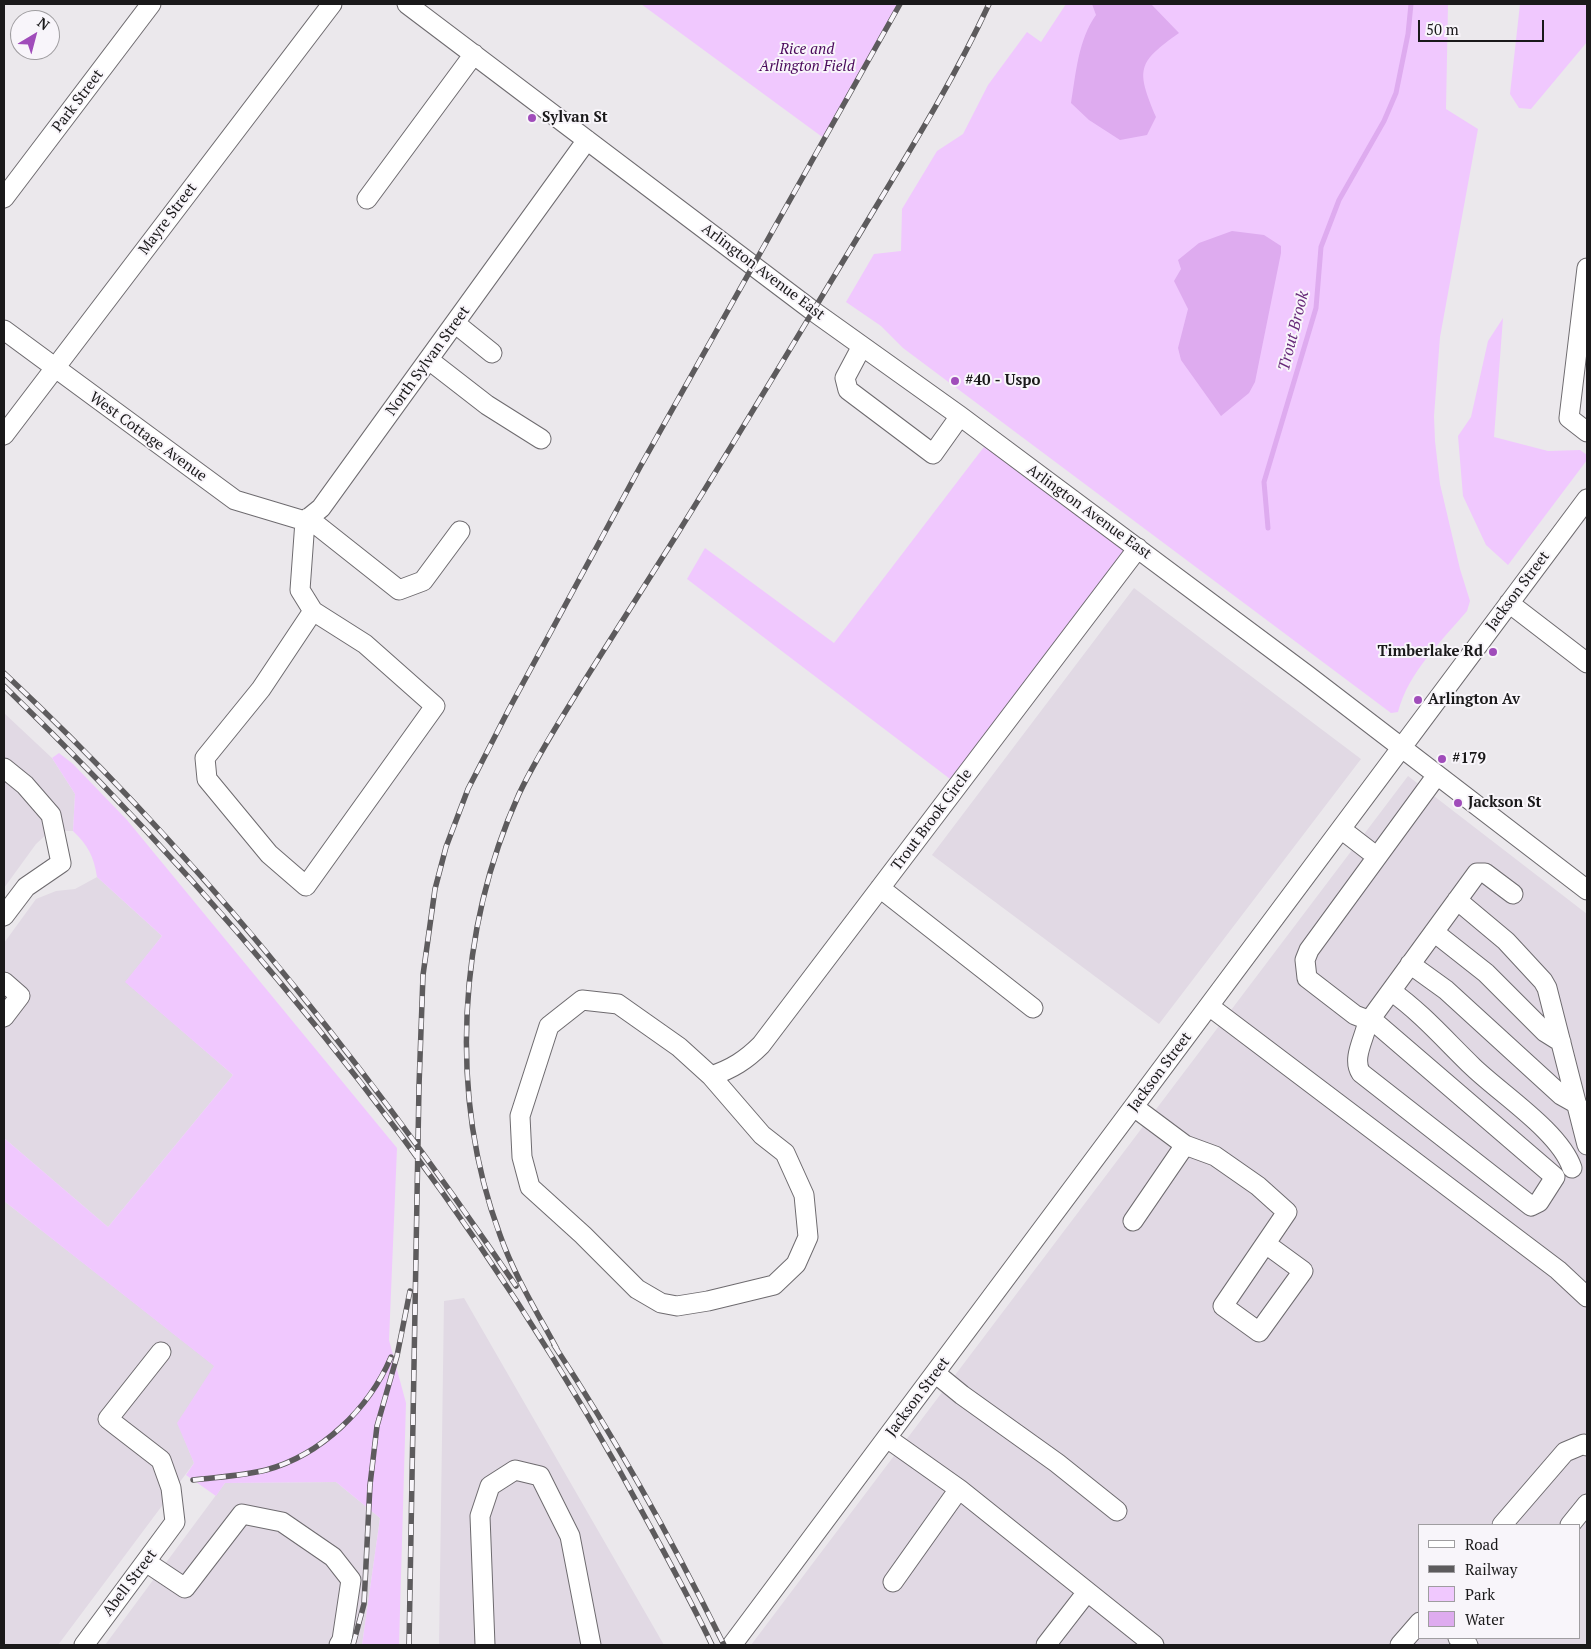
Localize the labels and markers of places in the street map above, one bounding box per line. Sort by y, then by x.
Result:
place label: Sylvan St [542,109,608,127]
marker: Sylvan St [526,112,538,124]
place label: #40 - Uspo [965,372,1040,390]
marker: #40 - Uspo [949,375,961,387]
place label: Timberlake Rd [1377,643,1483,661]
marker: Timberlake Rd [1487,646,1499,658]
place label: Arlington Av [1428,691,1520,709]
marker: Arlington Av [1412,694,1424,706]
place label: #179 [1452,750,1486,768]
marker: #179 [1436,753,1448,765]
place label: Jackson St [1468,794,1542,812]
marker: Jackson St [1452,797,1464,809]

